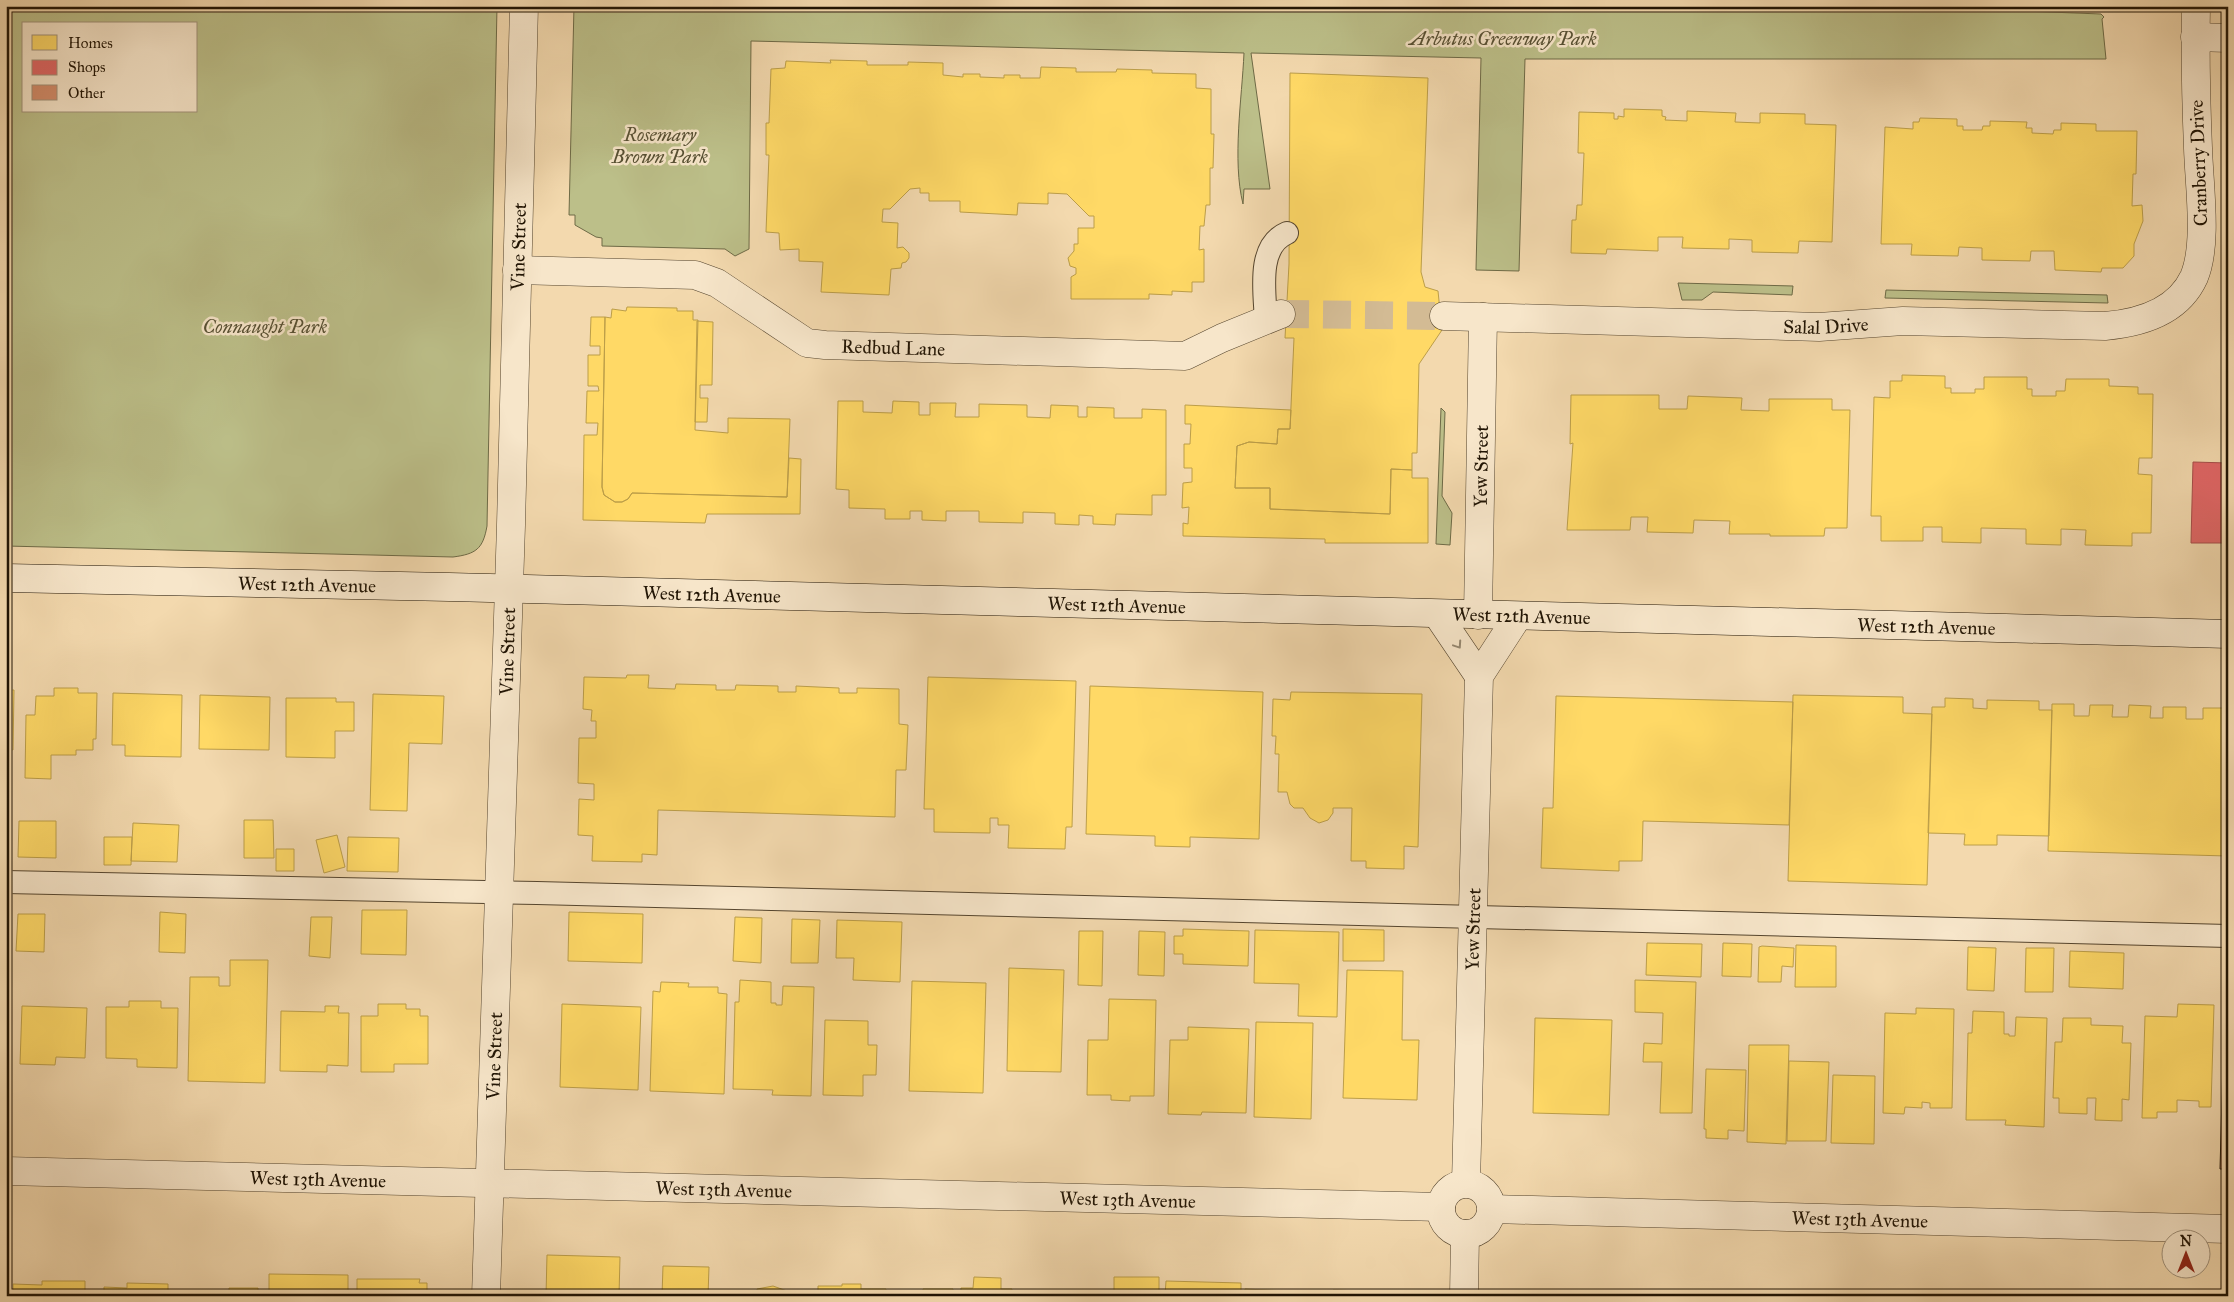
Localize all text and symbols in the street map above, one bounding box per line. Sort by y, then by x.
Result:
legend [22,22,198,112]
park label: Arbutus Greenway Park [1407,27,1597,50]
text: Homes [68,34,113,52]
text: Shops [68,58,106,76]
text: Other [68,84,105,102]
street label: Cranberry Drive [2185,99,2212,227]
park label: Rosemary Brown Park [611,123,709,168]
street label: Vine Street [506,202,531,292]
street label: Salal Drive [1783,312,1869,339]
park label: Connaught Park [203,315,328,338]
street label: Redbud Lane [841,335,946,361]
street label: Yew Street [1469,424,1493,507]
street label: West 12th Avenue [238,572,376,598]
street label: West 12th Avenue [642,581,781,608]
street label: West 12th Avenue [1047,592,1186,618]
street label: West 12th Avenue [1452,603,1591,629]
street label: Vine Street [494,607,520,697]
street label: West 12th Avenue [1857,613,1996,640]
one-way arrow [1452,639,1461,649]
street label: Yew Street [1460,887,1486,971]
street label: Vine Street [481,1012,507,1101]
street label: West 13th Avenue [249,1166,387,1193]
street label: West 13th Avenue [655,1176,792,1203]
street label: West 13th Avenue [1059,1186,1196,1213]
street label: West 13th Avenue [1791,1206,1928,1233]
north arrow [2162,1230,2212,1280]
text: N [2180,1233,2192,1250]

